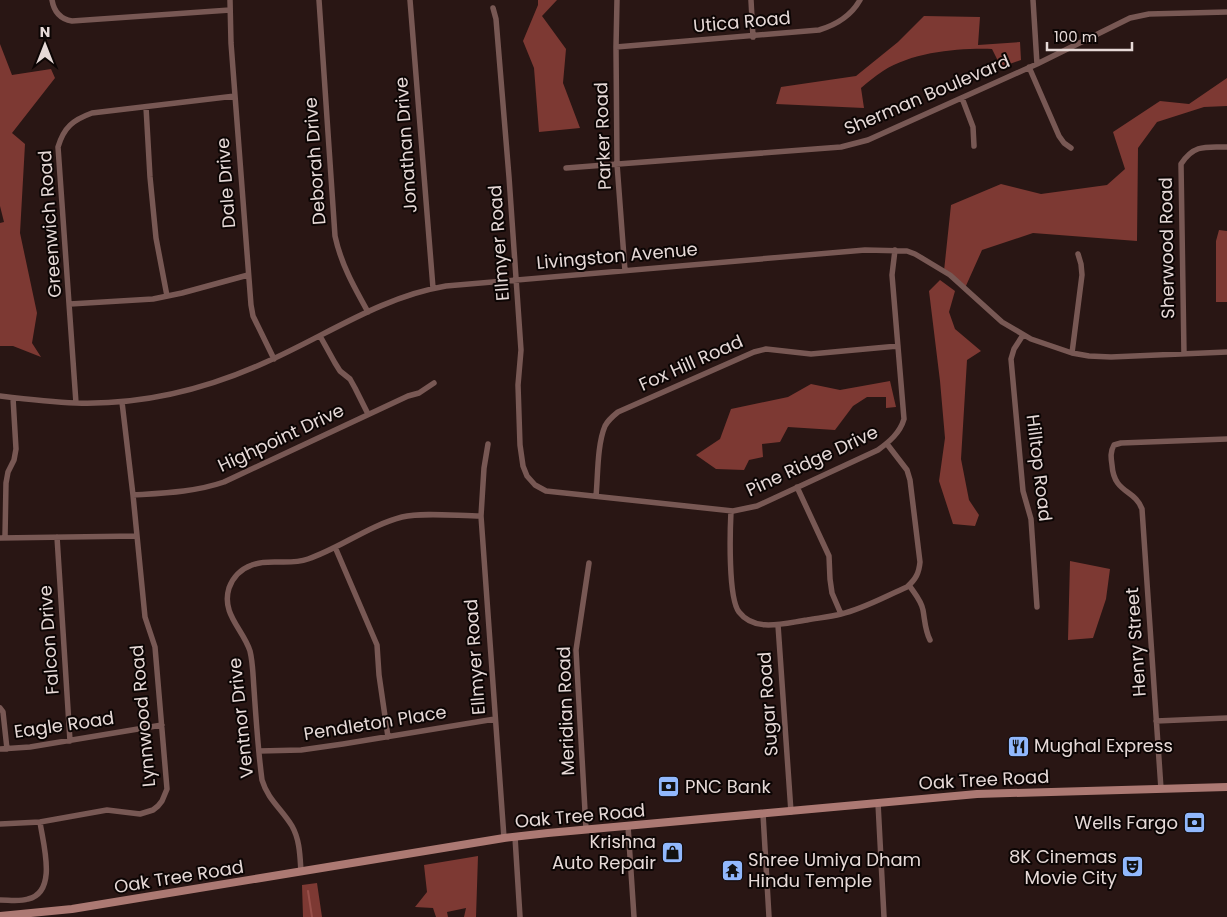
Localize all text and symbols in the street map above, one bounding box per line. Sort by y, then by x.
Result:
street label: Utica Road [692,5,792,38]
north arrow [20,20,70,70]
scale bar [1047,20,1132,52]
text: N [40,22,50,42]
text: 100 m [1054,26,1097,47]
street label: Sherman Boulevard [840,48,1014,141]
street label: Jonathan Drive [388,76,423,214]
street label: Parker Road [588,82,617,190]
street label: Deborah Drive [298,96,331,226]
street label: Dale Drive [210,137,241,229]
street label: Greenwich Road [32,149,67,299]
street label: Sherwood Road [1153,177,1180,319]
street label: Ellmyer Road [482,184,515,302]
street label: Livingston Avenue [535,236,699,275]
street label: Fox Hill Road [635,328,747,397]
street label: Highpoint Drive [214,397,348,478]
street label: Hilltop Road [1021,413,1058,523]
street label: Pine Ridge Drive [742,419,882,502]
street label: Falcon Drive [32,585,65,696]
street label: Henry Street [1119,587,1152,698]
street label: Ellmyer Road [458,598,491,716]
street label: Lynnwood Road [124,644,161,788]
street label: Meridian Road [551,646,580,776]
street label: Sugar Road [751,651,784,757]
street label: Ventnor Drive [222,657,259,780]
street label: Pendleton Place [302,699,448,746]
street label: Eagle Road [12,705,116,744]
place label: Mughal Express [1034,733,1173,758]
restaurant icon: Mughal Express [1006,734,1030,758]
street label: Oak Tree Road [918,764,1050,795]
place label: PNC Bank [685,774,771,799]
bank icon: PNC Bank [657,775,681,799]
street label: Oak Tree Road [514,797,646,834]
place label: Wells Fargo [1075,810,1178,835]
bank icon: Wells Fargo [1182,811,1206,835]
place label: Krishna Auto Repair [552,829,656,875]
shop icon: Krishna Auto Repair [660,840,684,864]
place label: 8K Cinemas Movie City [1009,844,1117,890]
place label: Shree Umiya Dham Hindu Temple [748,847,921,893]
street label: Oak Tree Road [112,854,245,899]
theatre icon: 8K Cinemas Movie City [1121,855,1145,879]
temple icon: Shree Umiya Dham Hindu Temple [720,858,744,882]

